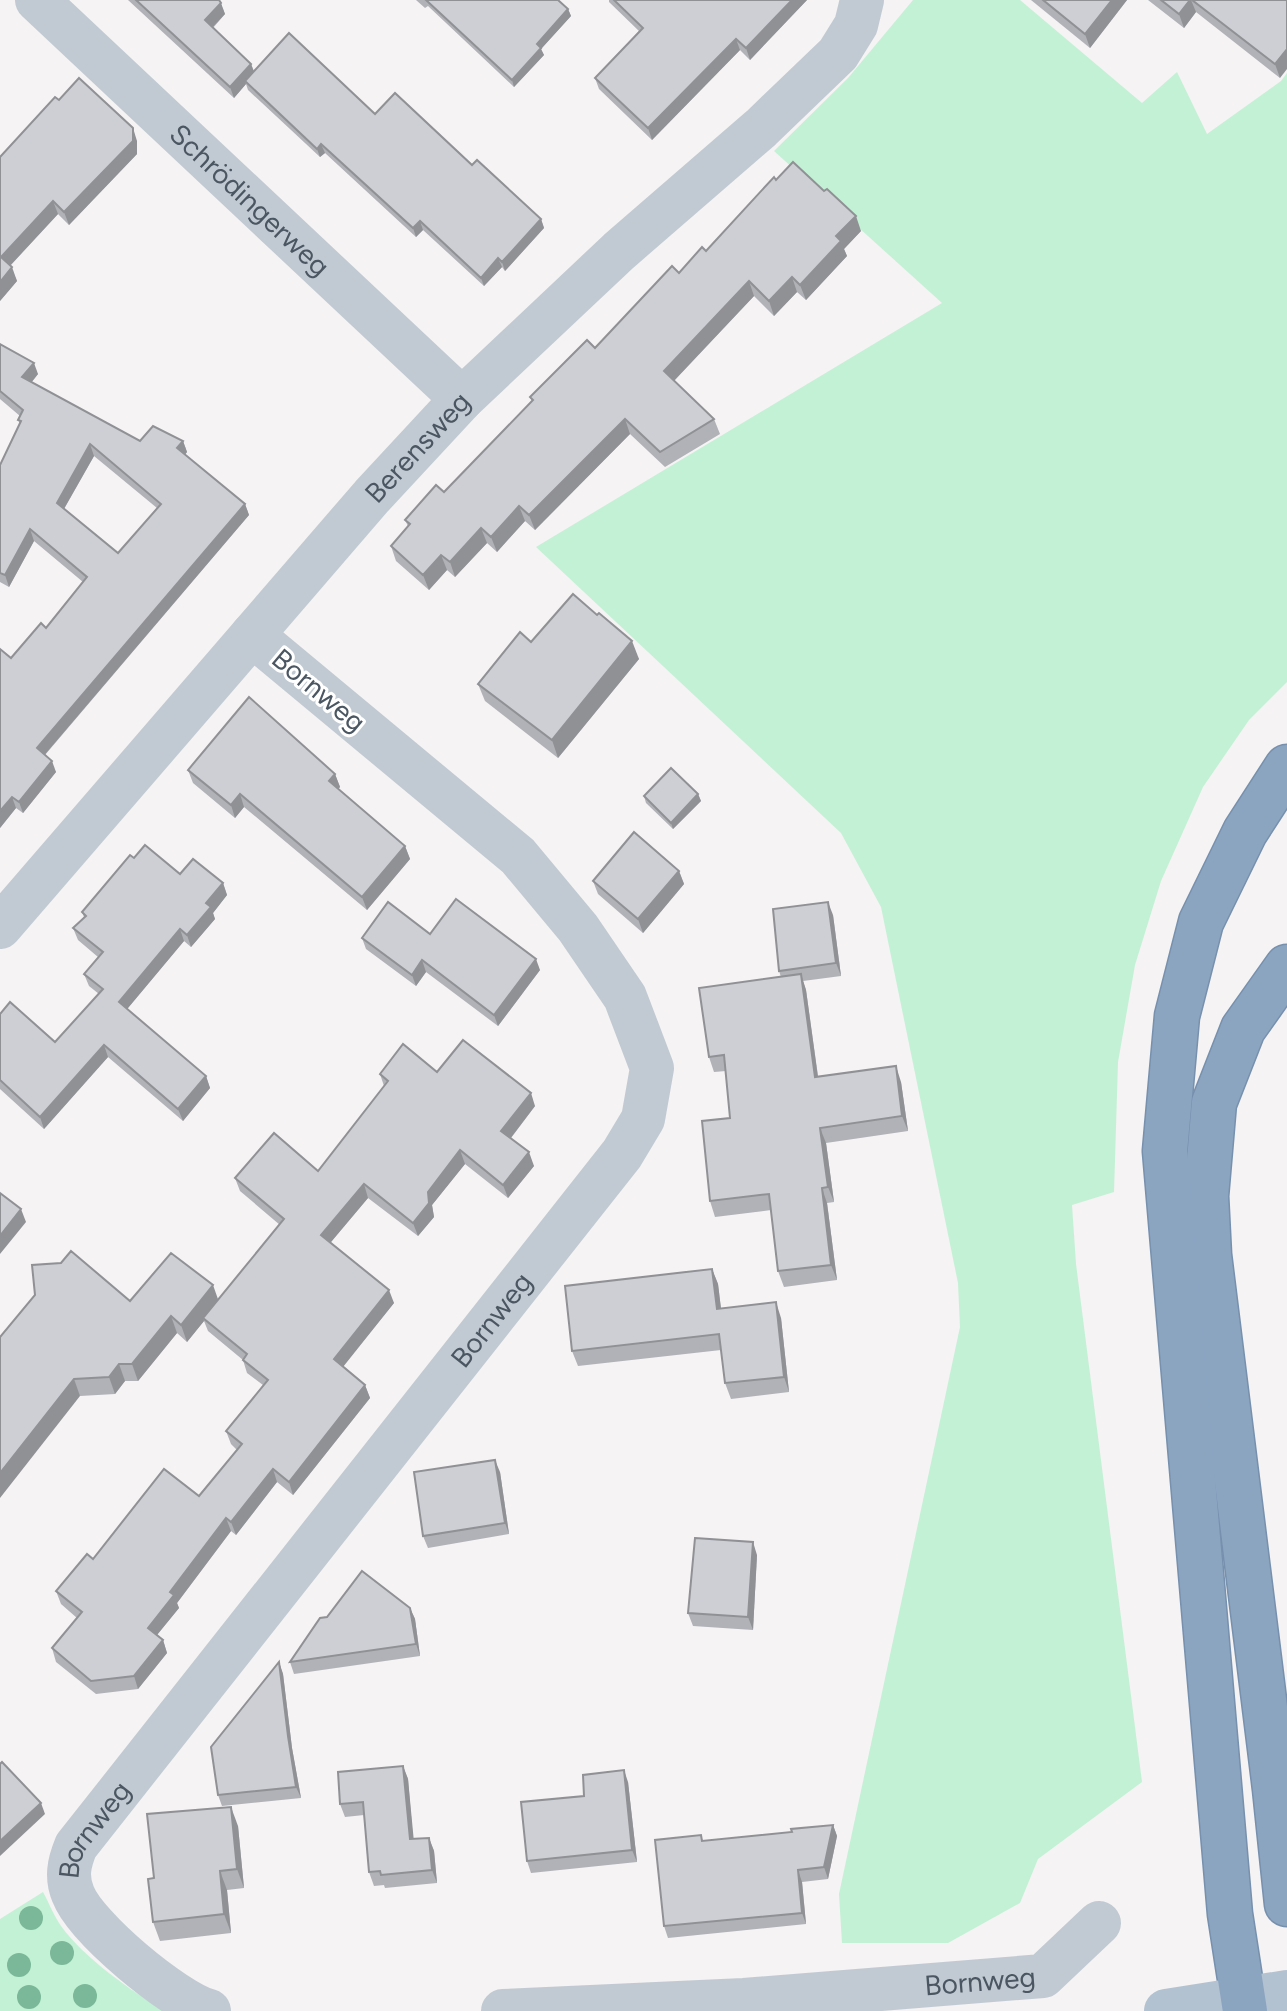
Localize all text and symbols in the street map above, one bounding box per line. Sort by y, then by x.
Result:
street label: Schrödingerweg [163,117,337,283]
street label: Berensweg [358,385,477,510]
street label: Bornweg [265,641,373,739]
street label: Bornweg [443,1265,539,1374]
street label: Bornweg [52,1774,138,1880]
street label: Bornweg [923,1960,1037,2002]

